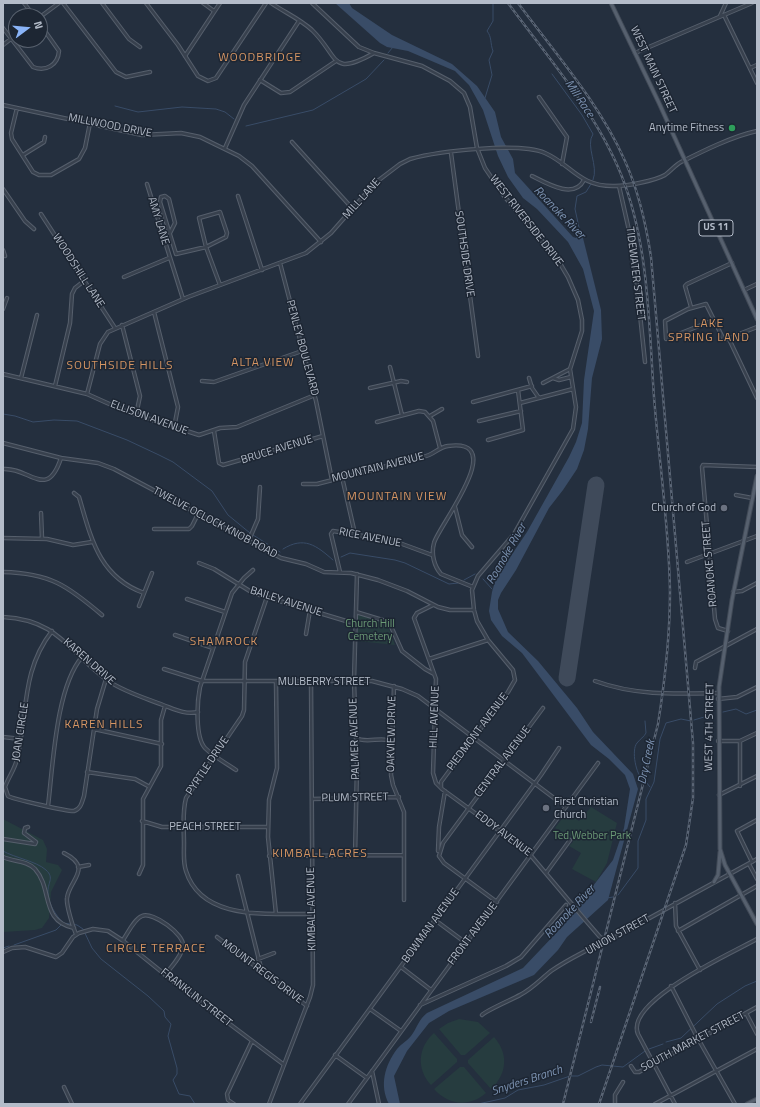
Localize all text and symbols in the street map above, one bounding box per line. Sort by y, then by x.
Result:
north arrow [8,8,48,48]
text: N [30,19,47,31]
street label: WEST MAIN STREET [627,24,679,116]
district label: WOODBRIDGE [218,51,302,65]
water label: Mill Race [561,77,597,121]
street label: MILLWOOD DRIVE [67,111,153,141]
place label: Anytime Fitness [649,121,724,135]
marker: Anytime Fitness [727,123,737,133]
street label: WEST RIVERSIDE DRIVE [486,173,566,269]
street label: MILL LANE [340,176,384,222]
water label: Roanoke River [530,184,588,242]
street label: AMY LANE [144,195,172,247]
street label: SOUTHSIDE DRIVE [451,210,477,298]
road number: US 11 [699,220,733,236]
street label: TIDEWATER STREET [623,226,647,322]
street label: WOODSHILL LANE [49,231,107,311]
street label: PENLEY BOULEVARD [283,299,321,397]
district label: LAKE SPRING LAND [668,317,750,345]
district label: ALTA VIEW [231,356,295,370]
district label: SOUTHSIDE HILLS [66,359,174,373]
street label: ELLISON AVENUE [108,398,190,438]
street label: BRUCE AVENUE [239,433,315,467]
street label: MOUNTAIN AVENUE [330,450,426,486]
street label: TWELVE OCLOCK KNOB ROAD [151,485,279,561]
district label: MOUNTAIN VIEW [347,490,447,504]
place label: Church of God [651,501,716,515]
marker: Church of God [719,503,729,513]
street label: ROANOKE STREET [700,520,720,608]
water label: Roanoke River [484,521,530,587]
street label: RICE AVENUE [338,525,402,551]
street label: BAILEY AVENUE [248,584,324,620]
park label: Church Hill Cemetery [345,617,395,643]
district label: SHAMROCK [190,635,258,649]
street label: KAREN DRIVE [60,636,118,688]
street label: MULBERRY STREET [278,675,370,689]
street label: WEST 4TH STREET [703,683,717,771]
street label: HILL AVENUE [427,686,443,748]
street label: PIEDMONT AVENUE [444,691,512,773]
street label: OAKVIEW DRIVE [385,696,399,772]
street label: PALMER AVENUE [347,698,363,780]
street label: JOAN CIRCLE [10,702,32,762]
district label: KAREN HILLS [65,718,143,732]
street label: CENTRAL AVENUE [472,724,534,800]
street label: PYRTLE DRIVE [184,734,232,798]
water label: Dry Creek [635,738,659,786]
street label: PLUM STREET [321,791,389,805]
place label: First Christian Church [554,795,618,821]
marker: First Christian Church [541,803,551,813]
street label: EDDY AVENUE [472,808,534,860]
street label: PEACH STREET [169,820,241,834]
park label: Ted Webber Park [553,829,631,843]
district label: KIMBALL ACRES [272,847,368,861]
street label: KIMBALL AVENUE [305,867,319,951]
water label: Roanoke River [542,882,598,942]
street label: BOWMAN AVENUE [400,886,462,966]
street label: FRONT AVENUE [445,900,501,968]
street label: UNION STREET [584,912,652,958]
street label: MOUNT REGIS DRIVE [219,937,305,1007]
district label: CIRCLE TERRACE [106,942,206,956]
street label: FRANKLIN STREET [158,966,234,1030]
street label: SOUTH MARKET STREET [639,1009,747,1075]
water label: Snyders Branch [490,1063,564,1099]

